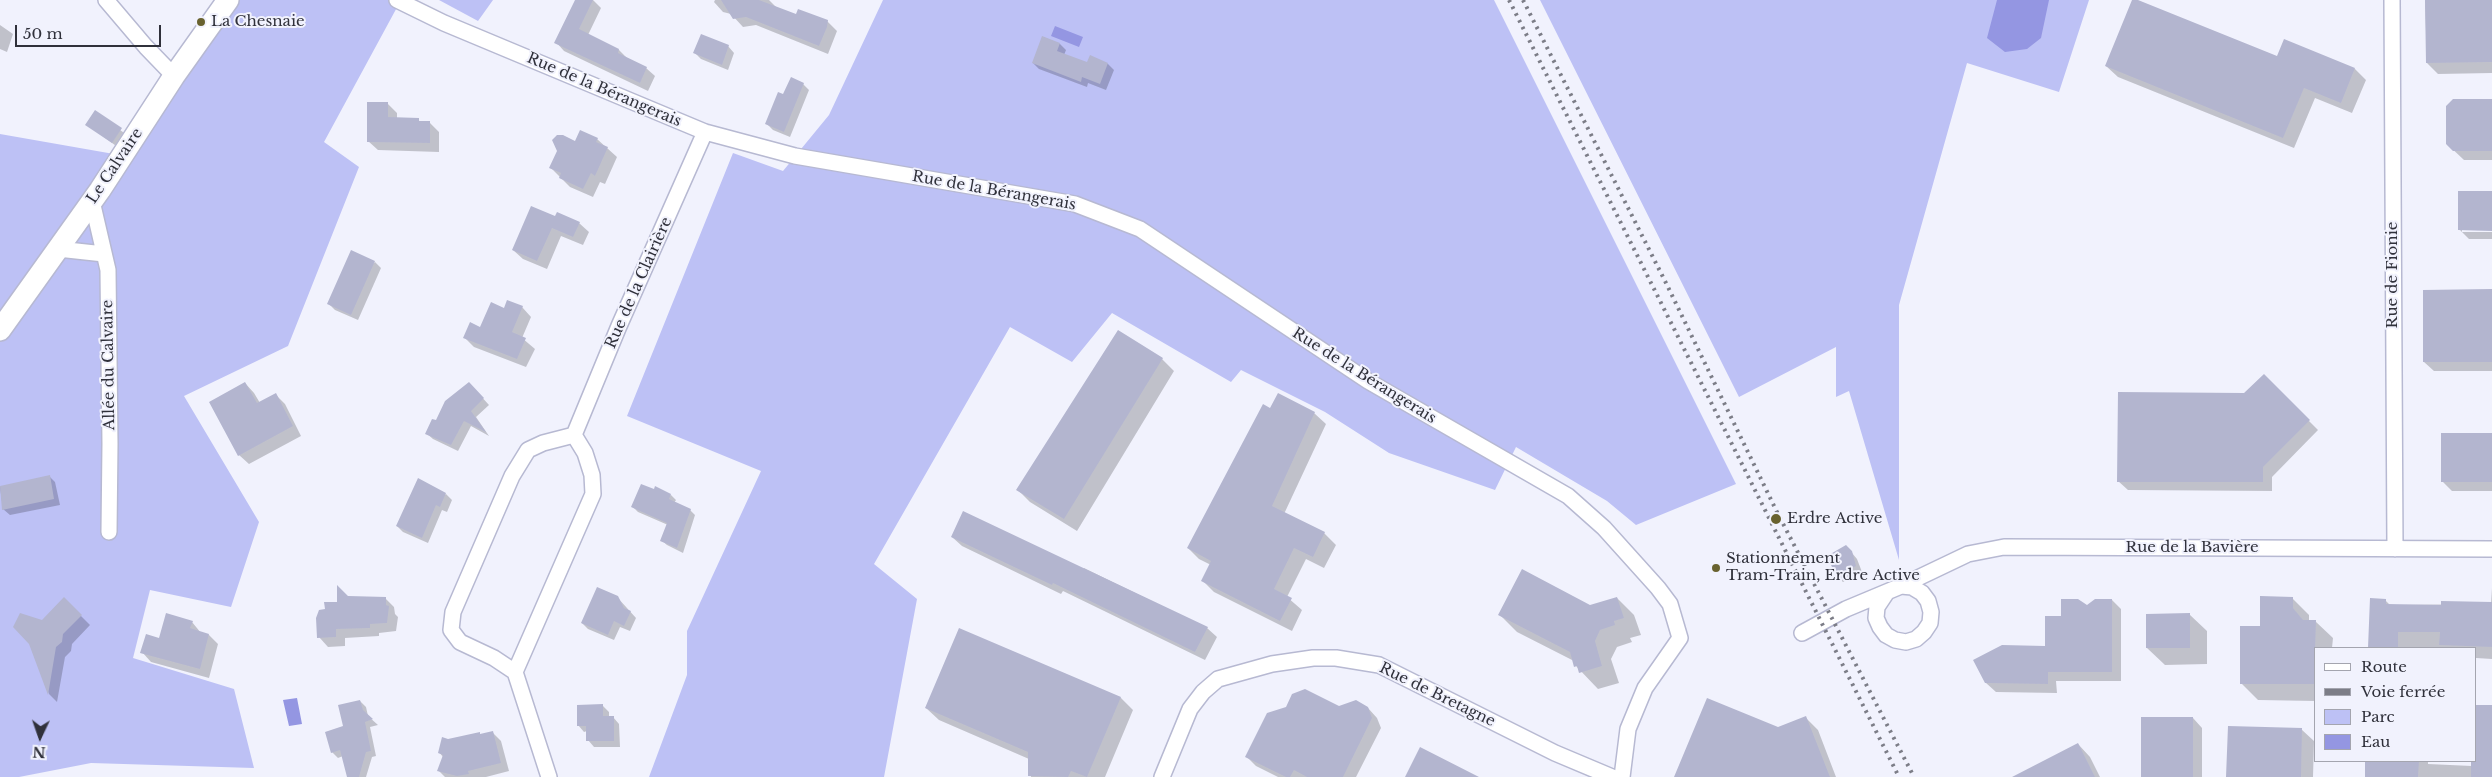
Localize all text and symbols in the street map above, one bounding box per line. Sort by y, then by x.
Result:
place label: La Chesnaie [211,13,305,31]
scale bar [18,15,164,47]
marker: La Chesnaie [195,16,207,28]
text: 50 m [23,24,63,43]
street label: Rue de la Bérangerais [524,49,684,131]
street label: Le Calvaire [83,125,147,207]
street label: Rue de la Bérangerais [911,168,1077,214]
street label: Rue de la Clairière [602,214,676,352]
street label: Rue de Fionie [2384,222,2402,328]
street label: Allée du Calvaire [99,300,119,430]
street label: Rue de la Bérangerais [1289,324,1439,428]
place label: Erdre Active [1787,510,1882,528]
marker: Erdre Active [1769,512,1783,526]
street label: Rue de la Bavière [2125,539,2259,557]
place label: Stationnement Tram-Train, Erdre Active [1726,550,1920,585]
marker: Stationnement Tram-Train, Erdre Active [1710,562,1722,574]
legend [2314,647,2477,762]
text: Route [2361,657,2407,676]
street label: Rue de Bretagne [1376,659,1498,731]
text: Voie ferrée [2361,682,2445,701]
text: Parc [2361,707,2394,726]
north arrow [15,712,65,762]
text: Eau [2361,732,2390,751]
text: N [32,743,46,761]

